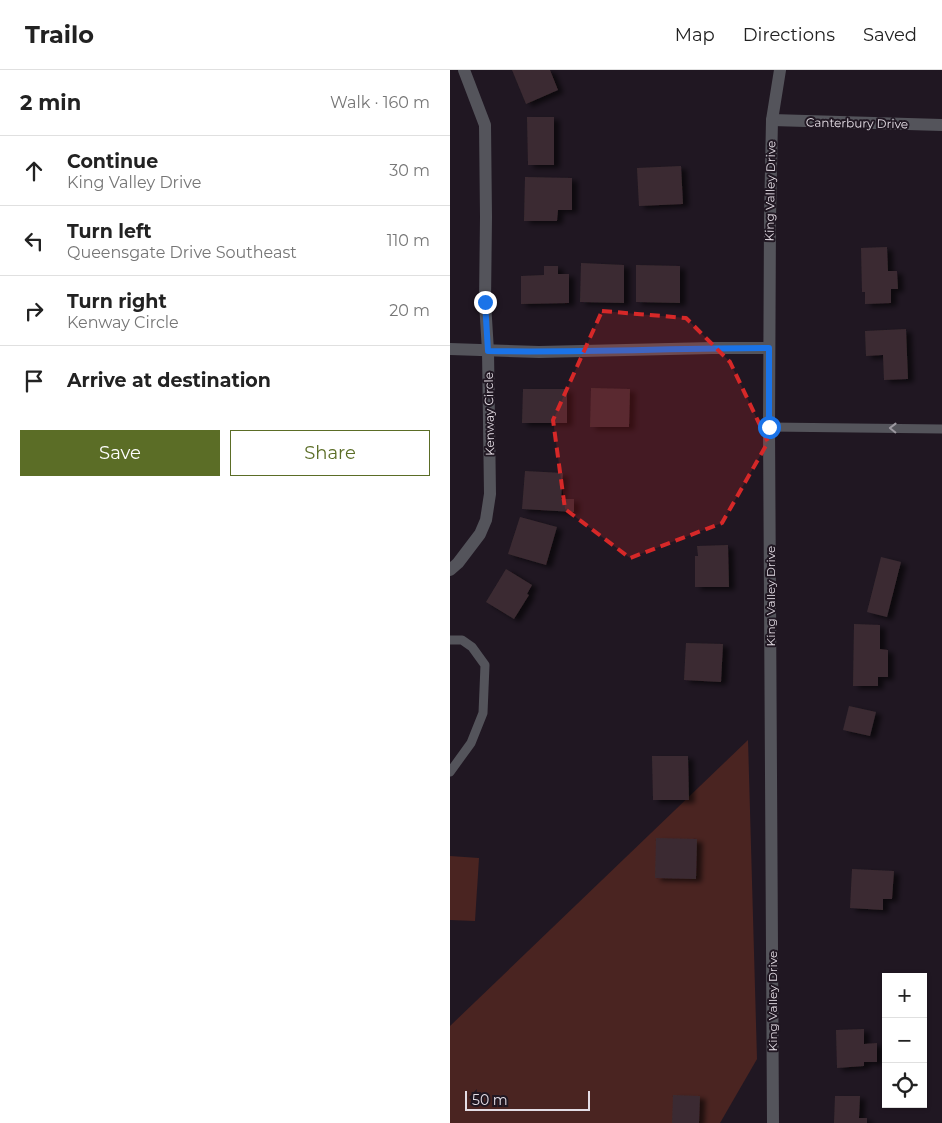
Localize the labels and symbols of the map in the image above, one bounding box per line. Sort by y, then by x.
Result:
street label: Canterbury Drive [806,115,908,131]
street label: King Valley Drive [762,141,778,241]
route end [474,291,497,314]
street label: Kenway Circle [481,372,497,456]
route start [758,416,781,439]
one-way arrow [889,423,897,433]
street label: King Valley Drive [763,546,778,646]
street label: King Valley Drive [765,951,780,1051]
scale bar [465,1088,590,1111]

